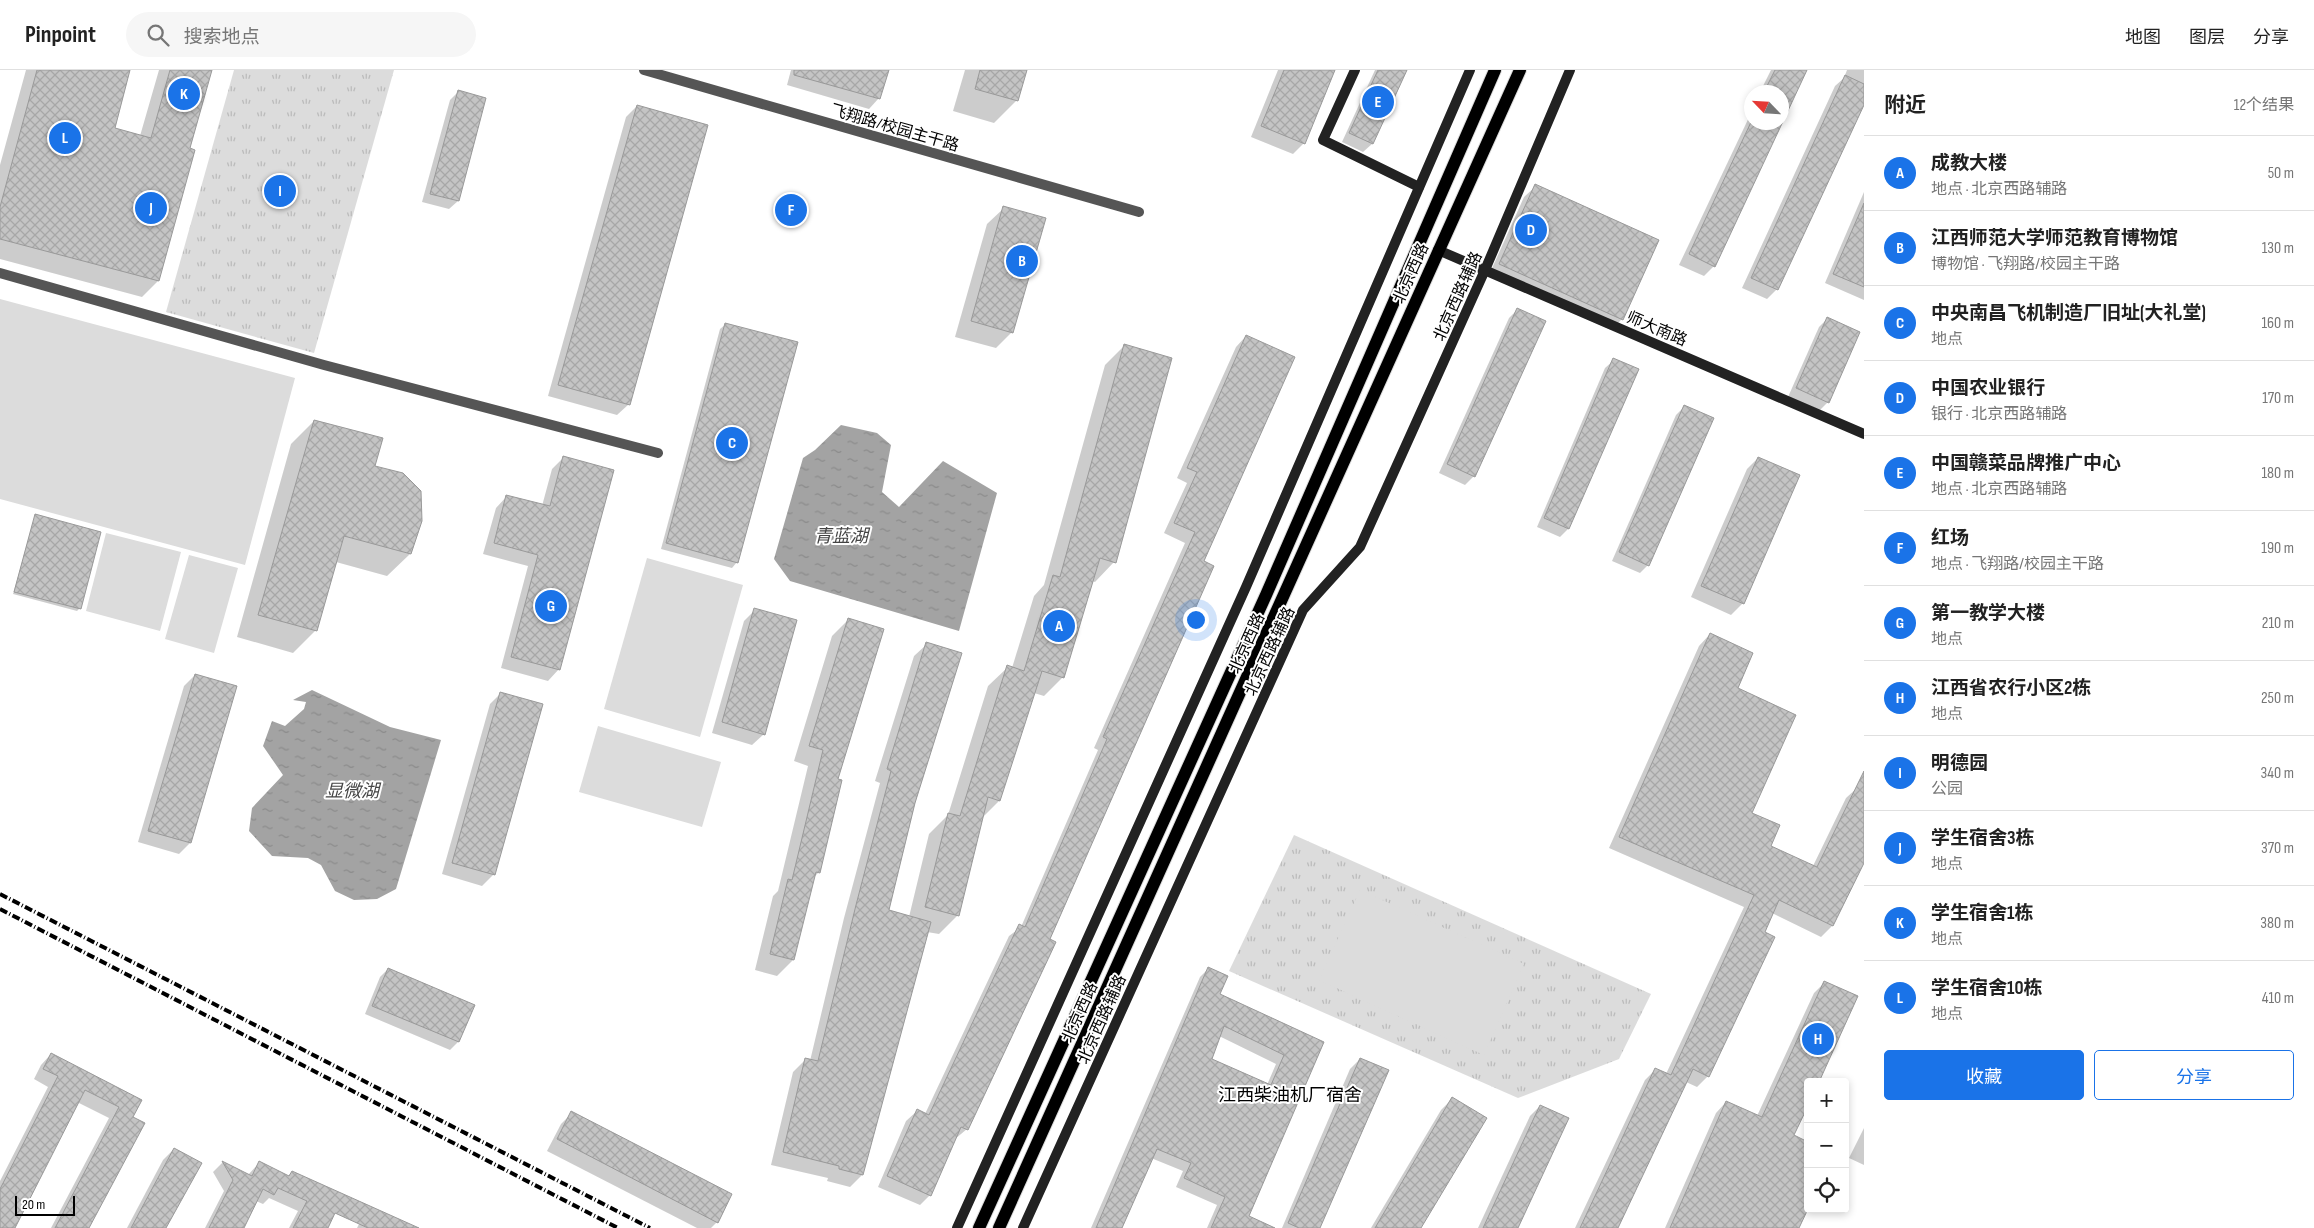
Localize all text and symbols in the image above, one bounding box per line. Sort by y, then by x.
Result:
search box [126,12,476,57]
text: Pinpoint [25,20,96,49]
icon: search [144,21,172,49]
text: 搜索地点 [184,26,260,49]
text: 地图 [2125,27,2161,48]
text: 图层 [2189,27,2225,48]
text: 分享 [2253,27,2289,48]
pin: K [168,75,200,113]
pin: E [1362,83,1394,121]
north arrow [1744,85,1789,130]
text: 附近 [1884,93,1926,118]
text: 12个结果 [2234,96,2294,115]
street label: 飞翔路/校园主干路 [828,101,961,156]
pin: L [49,119,81,157]
text: 成教大楼 [1931,152,2007,175]
text: A [1896,164,1904,183]
text: 50 m [2268,164,2294,183]
pin: I [264,172,296,210]
text: 地点 · 北京西路辅路 [1931,180,2067,199]
pin: J [135,189,167,227]
pin: F [775,191,807,229]
pin: D [1515,211,1547,249]
text: 江西师范大学师范教育博物馆 [1931,227,2178,250]
text: B [1896,239,1904,258]
text: 130 m [2262,239,2294,258]
street label: 北京西路 [1390,241,1433,307]
pin: B [1006,242,1038,280]
street label: 北京西路辅路 [1430,249,1487,344]
text: 博物馆 · 飞翔路/校园主干路 [1931,255,2120,274]
text: 中央南昌飞机制造厂旧址(大礼堂) [1931,302,2206,325]
street label: 师大南路 [1623,308,1690,351]
text: C [1896,314,1904,333]
text: 160 m [2261,314,2294,333]
text: 地点 [1931,330,1963,349]
text: 中国农业银行 [1931,377,2045,400]
text: D [1896,389,1904,408]
text: 170 m [2262,389,2294,408]
text: 银行 · 北京西路辅路 [1931,405,2067,424]
pin: C [716,424,748,462]
text: 中国赣菜品牌推广中心 [1931,452,2121,475]
text: E [1897,464,1903,483]
text: 180 m [2261,464,2294,483]
text: 地点 · 北京西路辅路 [1931,480,2067,499]
water label: 青蓝湖 [814,526,871,547]
text: 红场 [1931,527,1969,550]
text: F [1897,539,1903,558]
text: 190 m [2261,539,2294,558]
text: 地点 · 飞翔路/校园主干路 [1931,555,2104,574]
pin: G [535,587,567,625]
text: 第一教学大楼 [1931,602,2045,625]
street label: 北京西路辅路 [1241,604,1299,699]
pin: A [1043,607,1075,645]
your location [1183,607,1209,633]
street label: 北京西路 [1226,611,1269,677]
text: G [1896,614,1904,633]
text: 210 m [2262,614,2294,633]
text: 地点 [1931,630,1963,649]
text: 江西省农行小区2栋 [1931,677,2091,700]
text: H [1896,689,1904,708]
text: 250 m [2261,689,2294,708]
text: 地点 [1931,705,1963,724]
text: 明德园 [1931,752,1988,775]
text: I [1898,764,1902,783]
text: 340 m [2261,764,2294,783]
text: 公园 [1931,780,1963,799]
water label: 显微湖 [325,781,382,802]
text: 学生宿舍3栋 [1931,827,2035,850]
text: J [1898,839,1902,858]
text: 370 m [2261,839,2294,858]
text: 地点 [1931,855,1963,874]
text: 学生宿舍1栋 [1931,902,2033,925]
text: K [1896,914,1904,933]
text: 380 m [2260,914,2294,933]
text: 地点 [1931,930,1963,949]
street label: 北京西路辅路 [1074,972,1131,1067]
text: 学生宿舍10栋 [1931,977,2043,1000]
street label: 北京西路 [1059,980,1102,1046]
text: L [1897,989,1903,1008]
text: 410 m [2262,989,2294,1008]
text: 地点 [1931,1005,1963,1024]
pin: H [1802,1020,1834,1058]
button: 收藏 [1884,1050,2084,1100]
button: 分享 [2094,1050,2294,1100]
map controls [1804,1078,1849,1213]
button: + [1804,1078,1849,1123]
district label: 江西柴油机厂宿舍 [1218,1085,1362,1106]
button: − [1804,1123,1849,1168]
button: locate [1804,1168,1849,1213]
scale bar [15,1193,75,1216]
text: 20 m [22,1196,45,1213]

